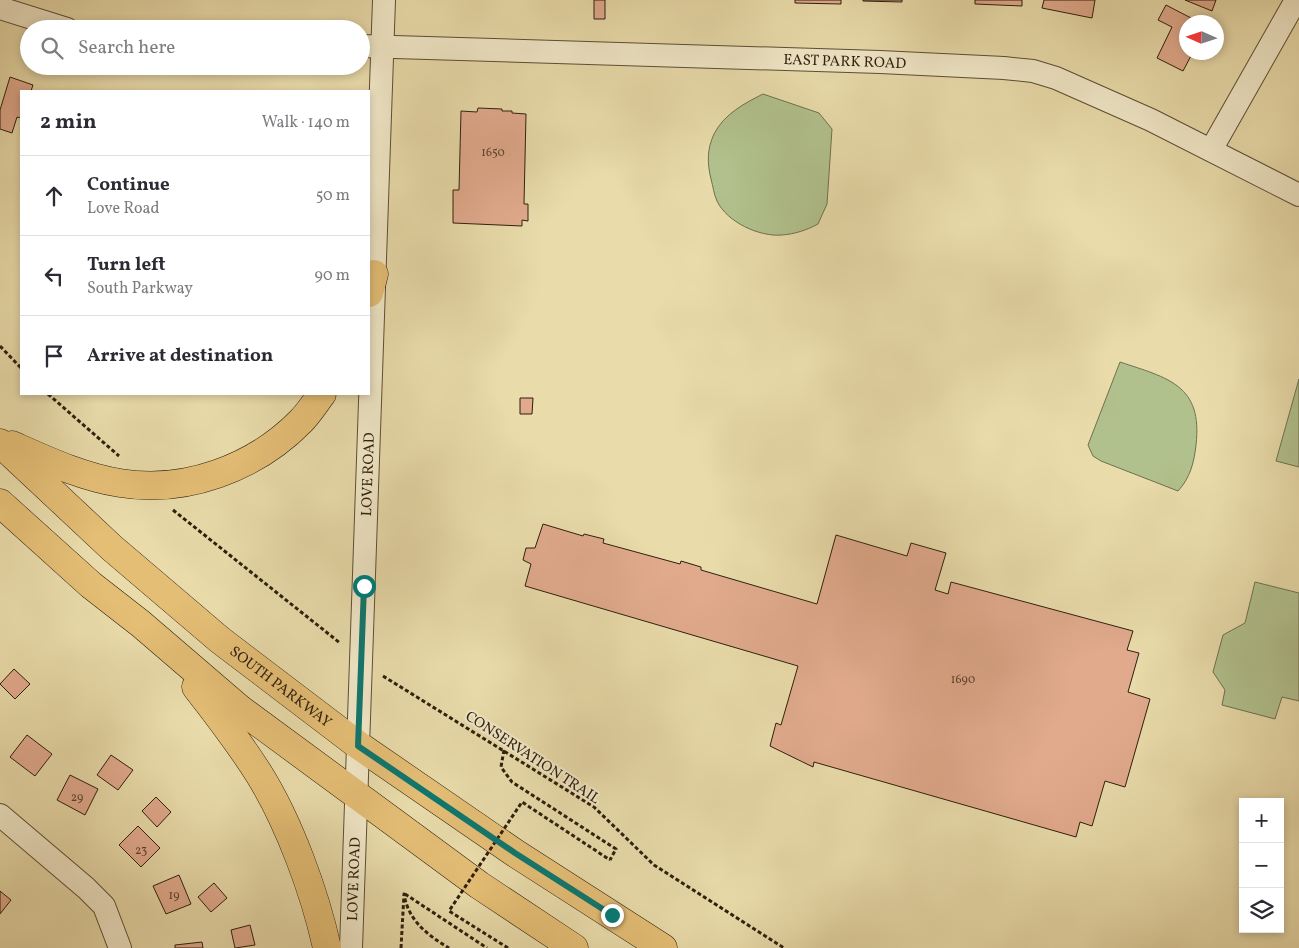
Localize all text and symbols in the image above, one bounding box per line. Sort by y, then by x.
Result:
north arrow [1179,15,1224,60]
search box [20,20,370,75]
icon: search [38,34,66,62]
text: Search here [78,35,175,61]
street label: EAST PARK ROAD [783,50,907,75]
text: 2 min [40,108,97,137]
text: Walk · 140 m [262,112,350,134]
house number: 1650 [481,145,505,161]
text: Continue [87,172,170,198]
icon: ahead [40,182,68,210]
text: 50 m [316,185,350,207]
text: Love Road [87,198,160,220]
text: Turn left [87,252,166,278]
icon: left [40,262,68,290]
text: 90 m [314,265,350,287]
text: South Parkway [87,278,193,300]
icon: arrive [40,342,68,370]
text: Arrive at destination [87,343,273,369]
street label: LOVE ROAD [357,432,381,517]
route start [353,575,376,598]
street label: SOUTH PARKWAY [225,642,336,734]
house number: 1690 [951,672,975,688]
street label: CONSERVATION TRAIL [461,707,604,810]
house number: 29 [71,790,83,806]
map controls [1239,798,1284,933]
button: + [1239,798,1284,843]
street label: LOVE ROAD [343,837,367,921]
house number: 23 [135,843,147,859]
button: − [1239,843,1284,888]
house number: 19 [169,888,179,904]
button: layers [1239,888,1284,933]
route end [601,904,624,927]

